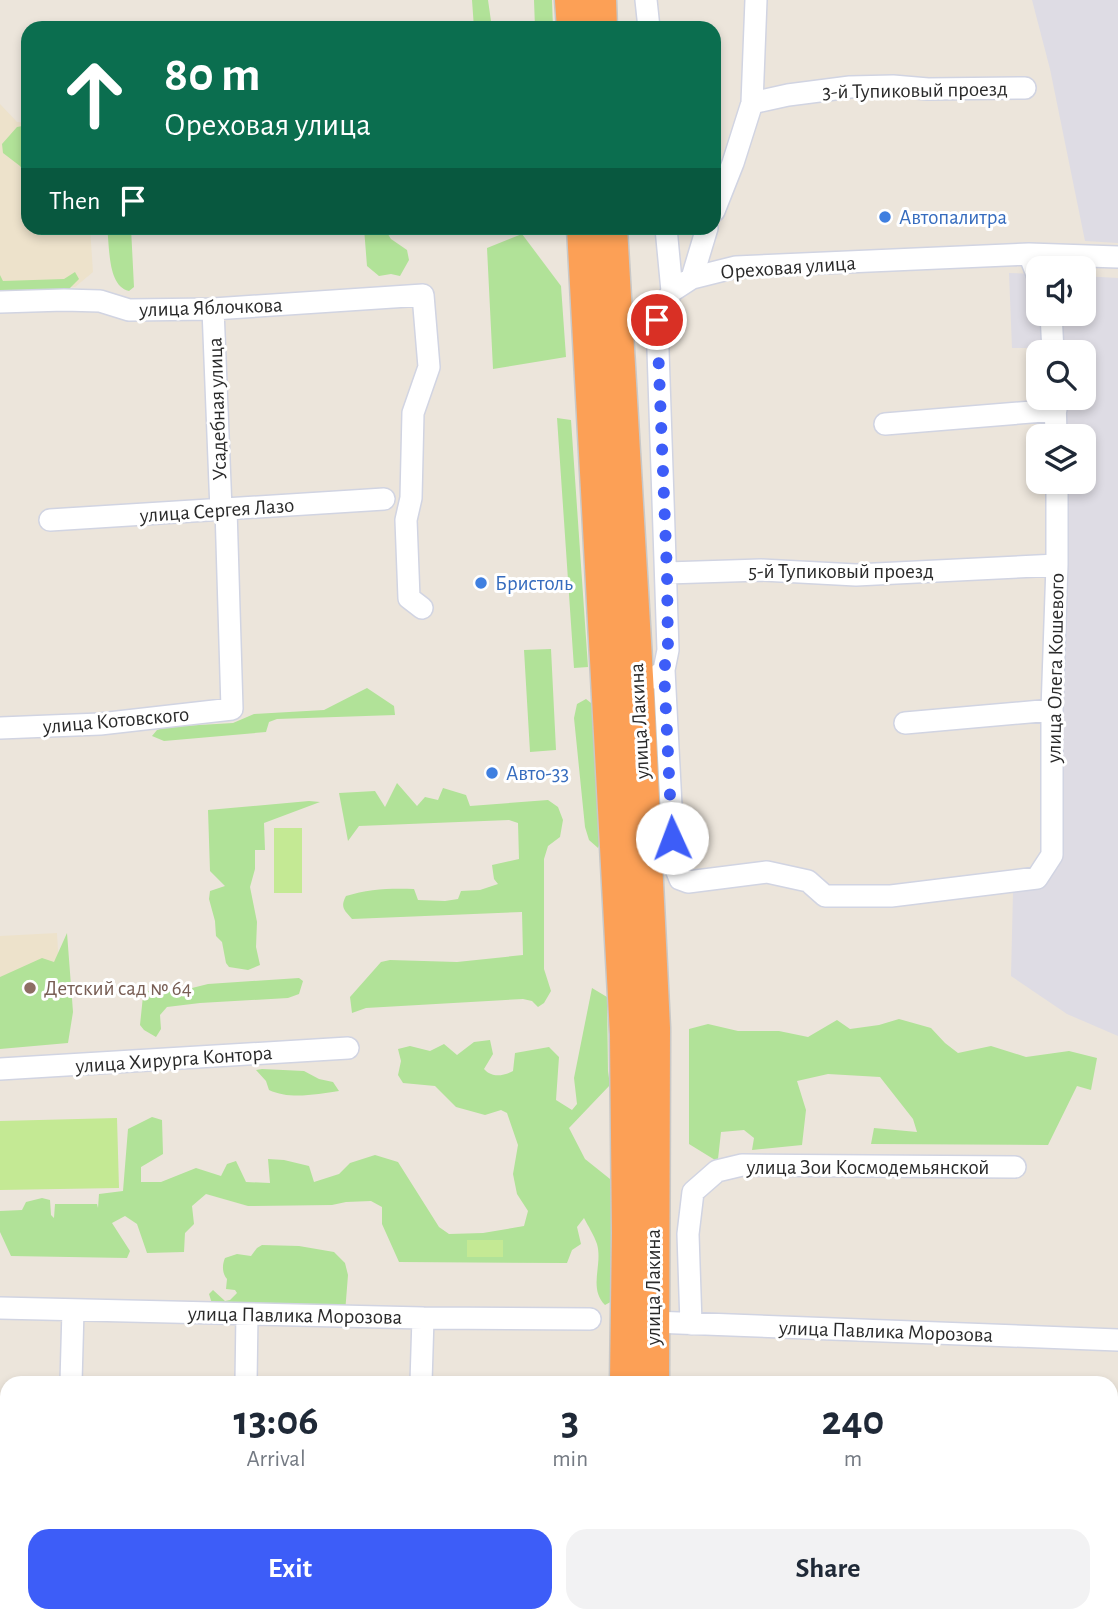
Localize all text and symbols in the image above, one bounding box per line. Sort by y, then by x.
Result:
icon: ahead [49,49,140,140]
text: 80 m [164,51,261,100]
street label: 3-й Тупиковый проезд [822,78,1008,103]
text: Ореховая улица [164,109,371,141]
icon: arrive [114,182,152,220]
text: Then [49,188,100,214]
place label: Автопалитра [899,207,1007,228]
marker: Автопалитра [877,209,893,225]
street label: Ореховая улица [720,252,857,283]
map controls [1026,256,1096,494]
button: sound [1026,256,1096,326]
pin [627,290,687,350]
street label: улица Яблочкова [138,294,283,321]
icon: arrive [638,301,676,339]
street label: Усадебная улица [204,337,230,481]
button: search [1026,340,1096,410]
button: layers [1026,424,1096,494]
street label: улица Сергея Лазо [138,495,295,526]
street label: 5-й Тупиковый проезд [748,561,934,582]
place label: Бристоль [495,573,573,594]
street label: улица Олега Кошевого [1043,573,1068,764]
marker: Бристоль [473,575,489,591]
street label: улица Лакина [626,662,653,781]
street label: улица Котовского [41,704,190,737]
place label: Авто-33 [506,763,569,784]
marker: Авто-33 [484,765,500,781]
position arrow [635,801,709,875]
place label: Детский сад № 64 [44,978,192,999]
marker: Детский сад № 64 [22,980,38,996]
street label: улица Хирурга Контора [74,1042,274,1077]
street label: улица Зои Космодемьянской [746,1157,989,1178]
street label: улица Лакина [643,1228,664,1346]
street label: улица Павлика Морозова [187,1303,403,1328]
street label: улица Павлика Морозова [778,1317,994,1346]
text: 13:06 [234,1400,319,1442]
text: 3 [561,1400,579,1442]
text: 240 [822,1400,884,1442]
text: Arrival [247,1448,306,1471]
text: min [552,1448,588,1471]
text: m [844,1448,862,1471]
button: Exit [28,1529,552,1609]
button: Share [566,1529,1090,1609]

